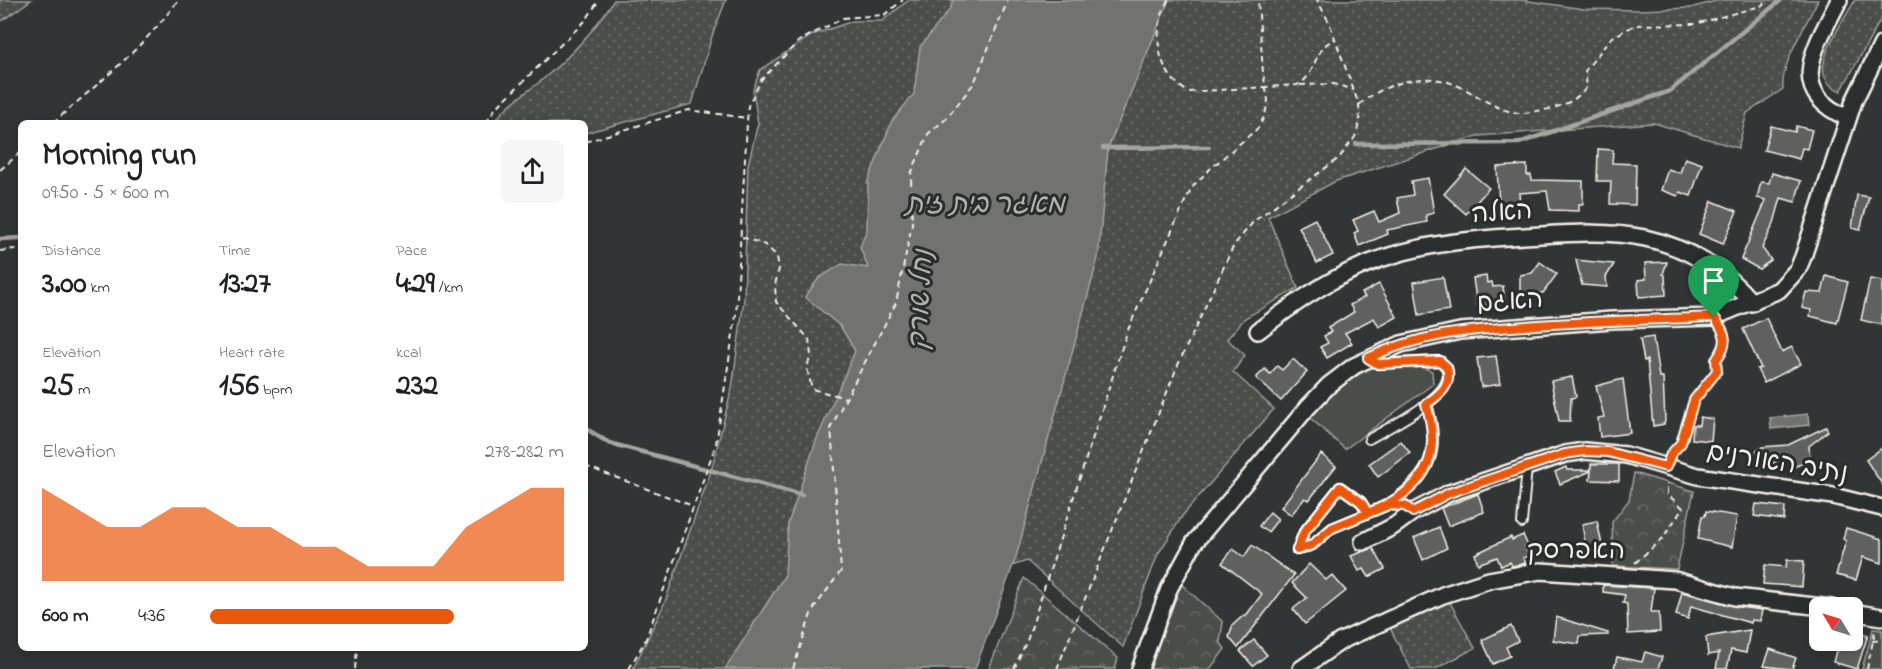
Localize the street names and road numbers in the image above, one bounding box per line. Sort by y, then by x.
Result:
street label: האלה [1470,193,1534,235]
street label: האגם [1476,282,1544,324]
street label: נתיב האורנים [1704,434,1850,494]
street label: האפרסק [1527,533,1625,571]

